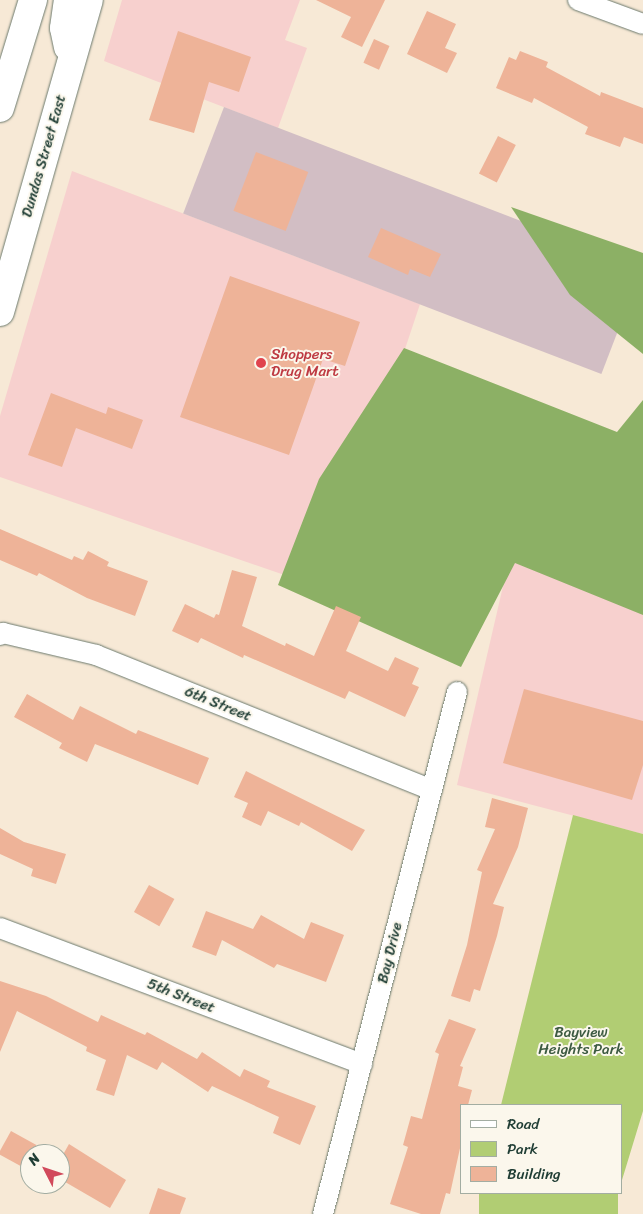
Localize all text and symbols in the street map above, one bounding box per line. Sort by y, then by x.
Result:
street label: Dundas Street East [18,92,70,220]
place label: Shoppers Drug Mart [271,345,338,380]
marker: Shoppers Drug Mart [255,357,267,369]
street label: 6th Street [182,682,254,726]
street label: Bay Drive [374,920,406,986]
street label: 5th Street [145,975,217,1017]
park label: Bayview Heights Park [538,1023,624,1058]
legend [460,1104,623,1194]
text: Road [507,1111,539,1137]
text: Park [507,1136,538,1162]
north arrow [20,1144,70,1194]
text: N [21,1148,47,1171]
text: Building [507,1161,561,1187]

